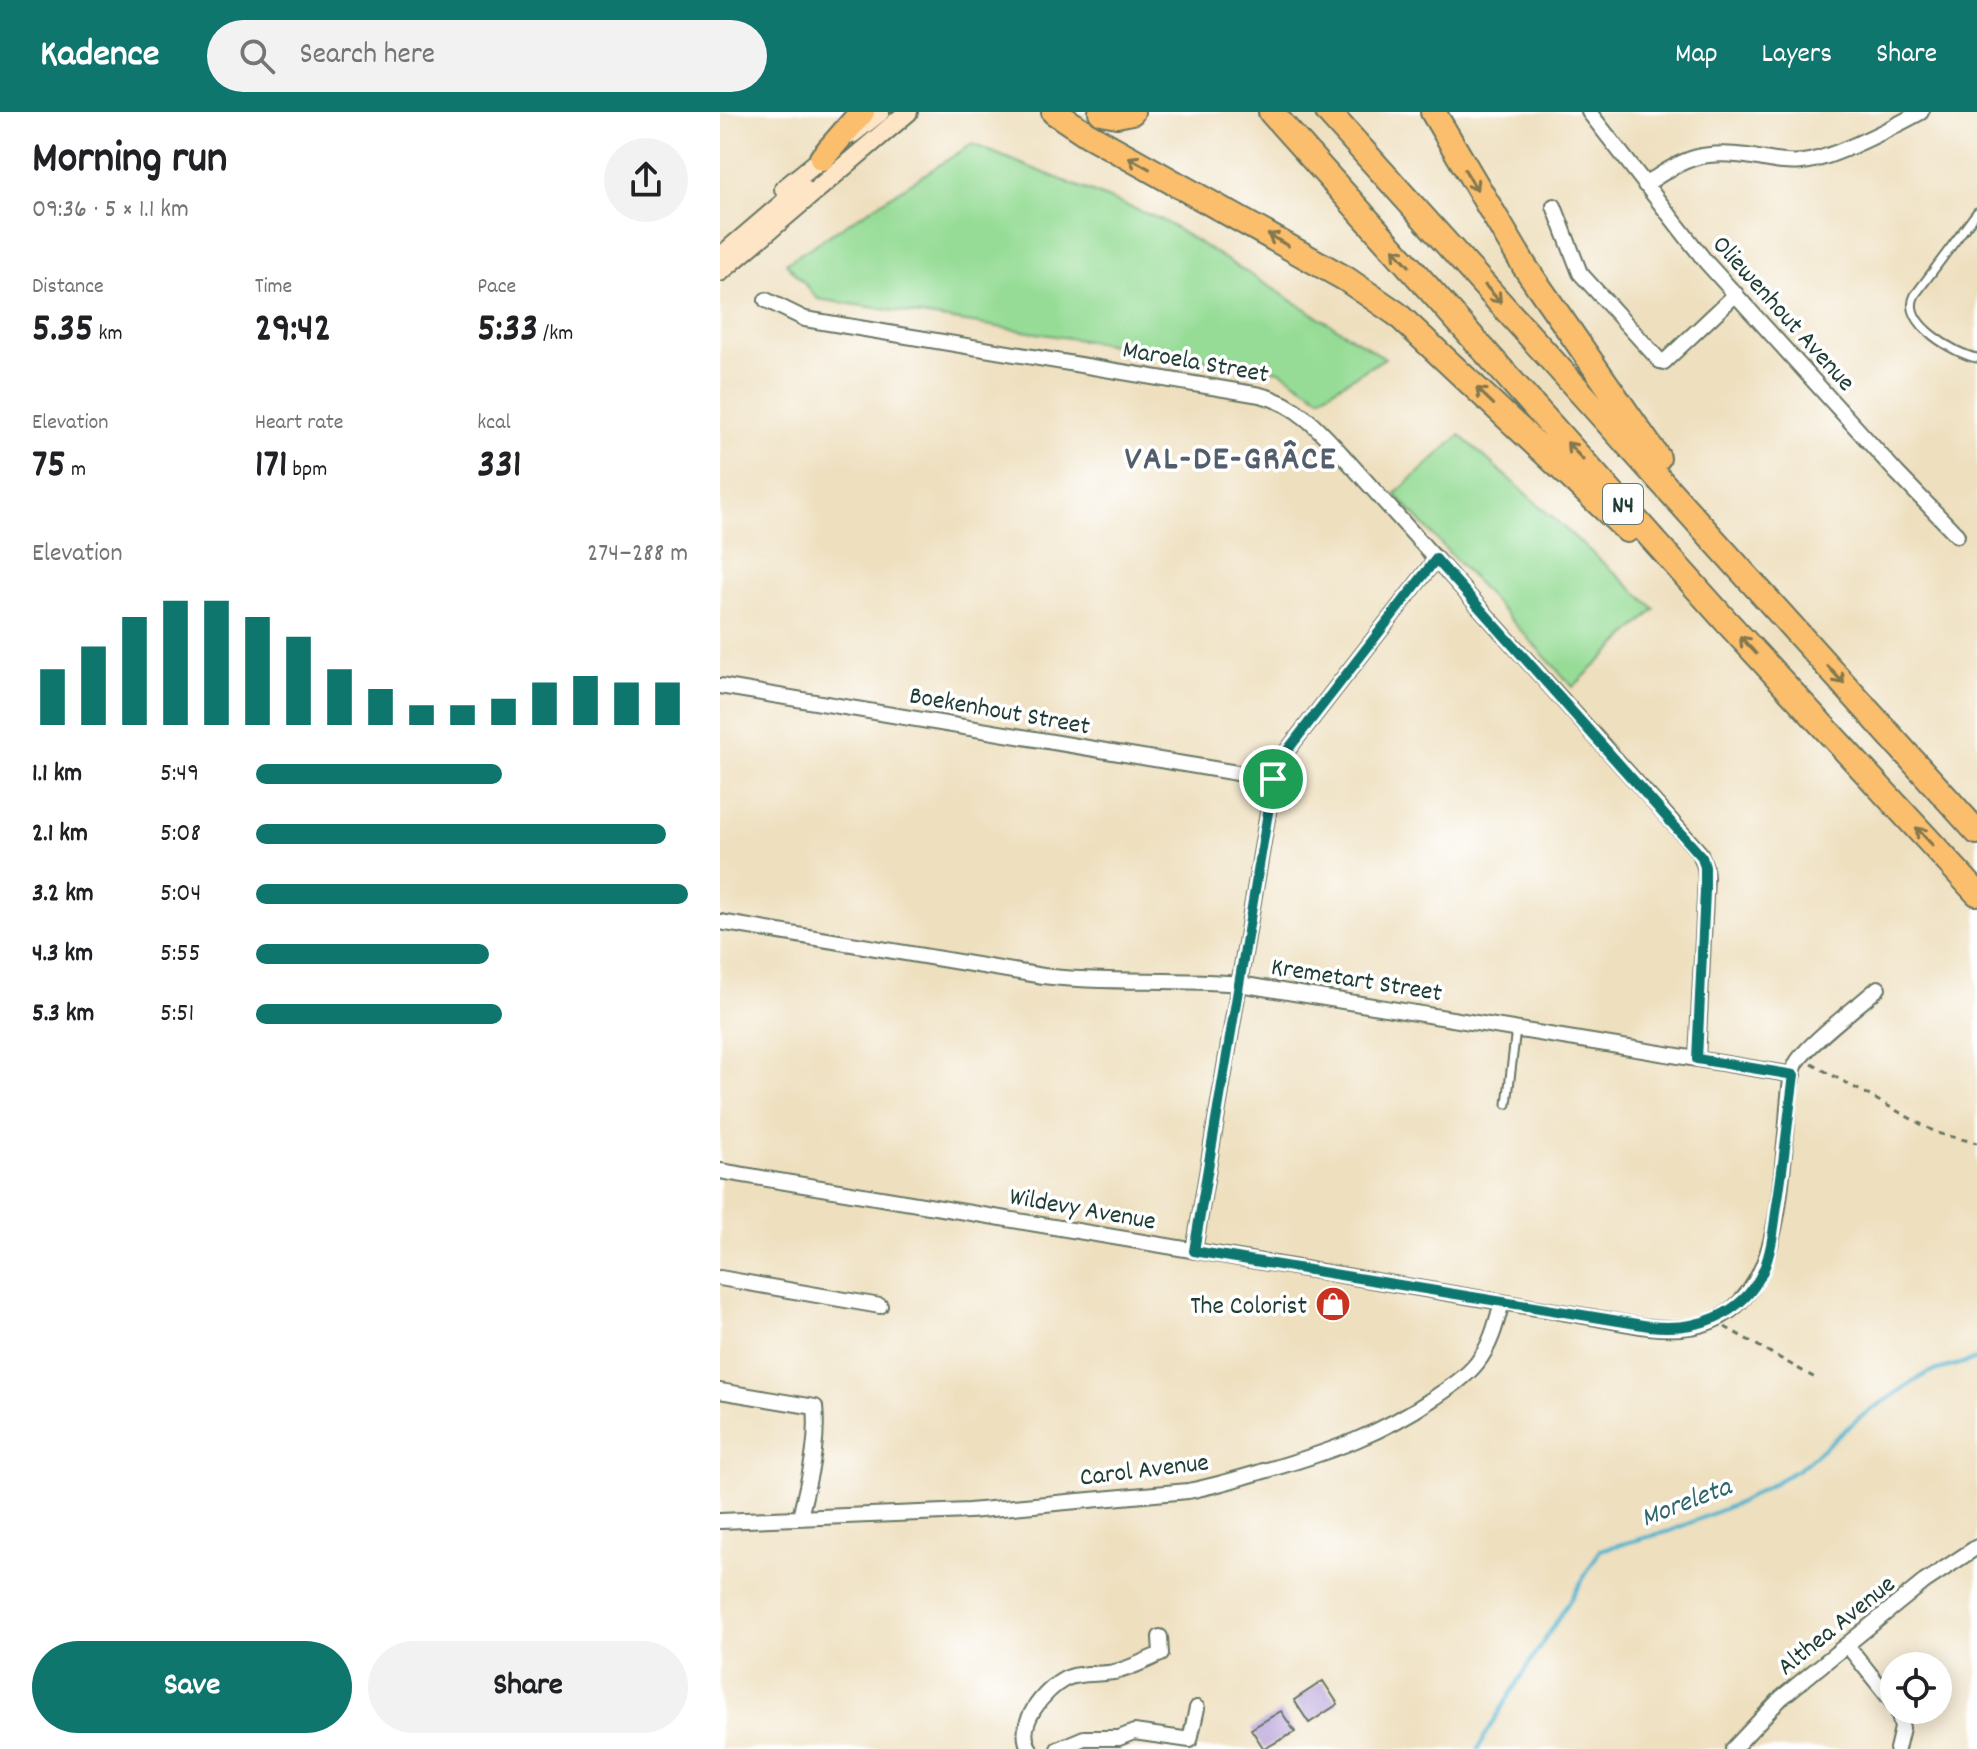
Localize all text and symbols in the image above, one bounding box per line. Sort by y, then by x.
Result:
search box [207,20,767,92]
text: Kadence [40,29,159,84]
icon: search [235,34,279,78]
text: Search here [299,35,435,78]
text: Map [1675,36,1718,76]
text: Layers [1762,36,1832,76]
text: Share [1876,36,1937,76]
text: Morning run [32,130,227,193]
button: share [604,138,688,222]
one-way arrow [1128,155,1152,170]
one-way arrow [1464,168,1480,191]
text: 09:36 · 5 × 1.1 km [32,192,189,229]
street label: Oliewenhout Avenue [1702,228,1863,401]
one-way arrow [1267,232,1290,248]
one-way arrow [1393,248,1411,268]
text: Distance [32,272,104,303]
text: Time [255,272,292,303]
text: Pace [477,272,516,303]
one-way arrow [1484,284,1502,304]
text: 5.35 [32,303,93,360]
text: 29:42 [255,303,331,360]
text: 5:33 [477,303,538,360]
text: km [93,319,123,350]
text: /km [538,319,573,350]
street label: Maroela Street [1119,332,1272,395]
one-way arrow [1476,387,1495,406]
text: Elevation [32,408,109,439]
text: Heart rate [255,408,344,439]
text: kcal [477,408,511,439]
district label: VAL-DE-GRÂCE [1125,437,1337,486]
text: 75 [32,439,66,496]
text: 171 [255,439,288,496]
text: 331 [477,439,522,496]
one-way arrow [1566,441,1584,461]
text: m [66,455,86,486]
text: bpm [288,455,327,486]
road number: N4 [1603,484,1643,524]
text: Elevation [32,536,122,573]
text: 274–288 m [587,536,688,573]
one-way arrow [1740,635,1758,655]
one-way arrow [1827,664,1845,684]
street label: Boekenhout Street [906,678,1093,747]
pin [1239,745,1307,813]
text: 1.1 km [32,756,82,793]
text: 5:49 [160,756,199,793]
icon: arrive [1251,757,1295,801]
text: 2.1 km [32,816,88,853]
text: 5:08 [160,816,201,853]
one-way arrow [1915,826,1934,846]
text: 3.2 km [32,876,94,913]
text: 5:04 [160,876,201,913]
text: 4.3 km [32,936,93,973]
text: 5:55 [160,936,200,973]
street label: Kremetart Street [1268,950,1445,1013]
text: 5.3 km [32,996,94,1033]
text: 5:51 [160,996,194,1033]
street label: Wildevy Avenue [1006,1179,1158,1242]
shop icon: The Colorist [1314,1285,1352,1323]
place label: The Colorist [1190,1289,1307,1326]
street label: Carol Avenue [1078,1445,1211,1498]
water label: Moreleta [1636,1468,1740,1540]
street label: Althea Avenue [1770,1567,1904,1686]
button: Save [32,1641,352,1733]
button: Share [368,1641,688,1733]
map controls [1880,1652,1952,1724]
button: locate [1880,1652,1952,1724]

